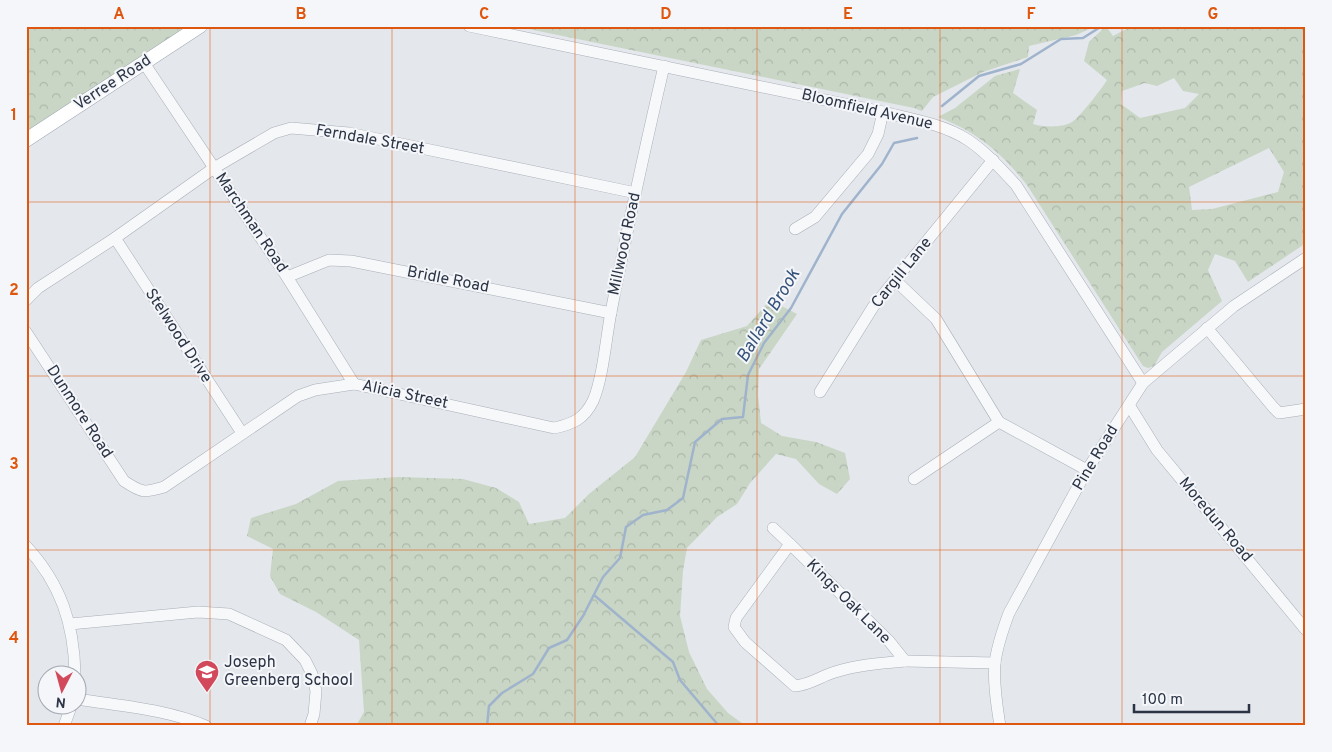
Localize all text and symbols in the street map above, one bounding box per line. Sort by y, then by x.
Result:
text: A [113,5,125,25]
text: B [295,5,307,25]
text: C [479,5,489,25]
text: D [660,5,672,25]
text: E [843,5,853,25]
text: F [1026,5,1036,25]
text: G [1208,5,1218,25]
street label: Verree Road [71,51,155,115]
street label: Bloomfield Avenue [799,85,935,135]
text: 1 [11,106,17,126]
street label: Ferndale Street [314,121,426,159]
street label: Marchman Road [210,169,292,277]
street label: Millwood Road [604,191,646,297]
street label: Cargill Lane [867,234,937,312]
street label: Bridle Road [405,262,491,298]
water label: Ballard Brook [732,264,806,367]
text: 2 [9,281,19,301]
street label: Stelwood Drive [140,285,216,387]
street label: Dunmore Road [41,362,117,462]
street label: Alicia Street [360,376,450,414]
street label: Pine Road [1069,422,1123,494]
text: 3 [9,455,19,475]
street label: Moredun Road [1174,474,1256,566]
street label: Kings Oak Lane [801,555,895,649]
text: 4 [9,629,19,649]
place label: Joseph Greenberg School [224,653,353,691]
school or university icon: Joseph Greenberg School [194,659,220,693]
north arrow [38,664,88,714]
scale bar [1134,682,1250,714]
text: 100 m [1142,691,1183,710]
text: N [55,692,67,710]

